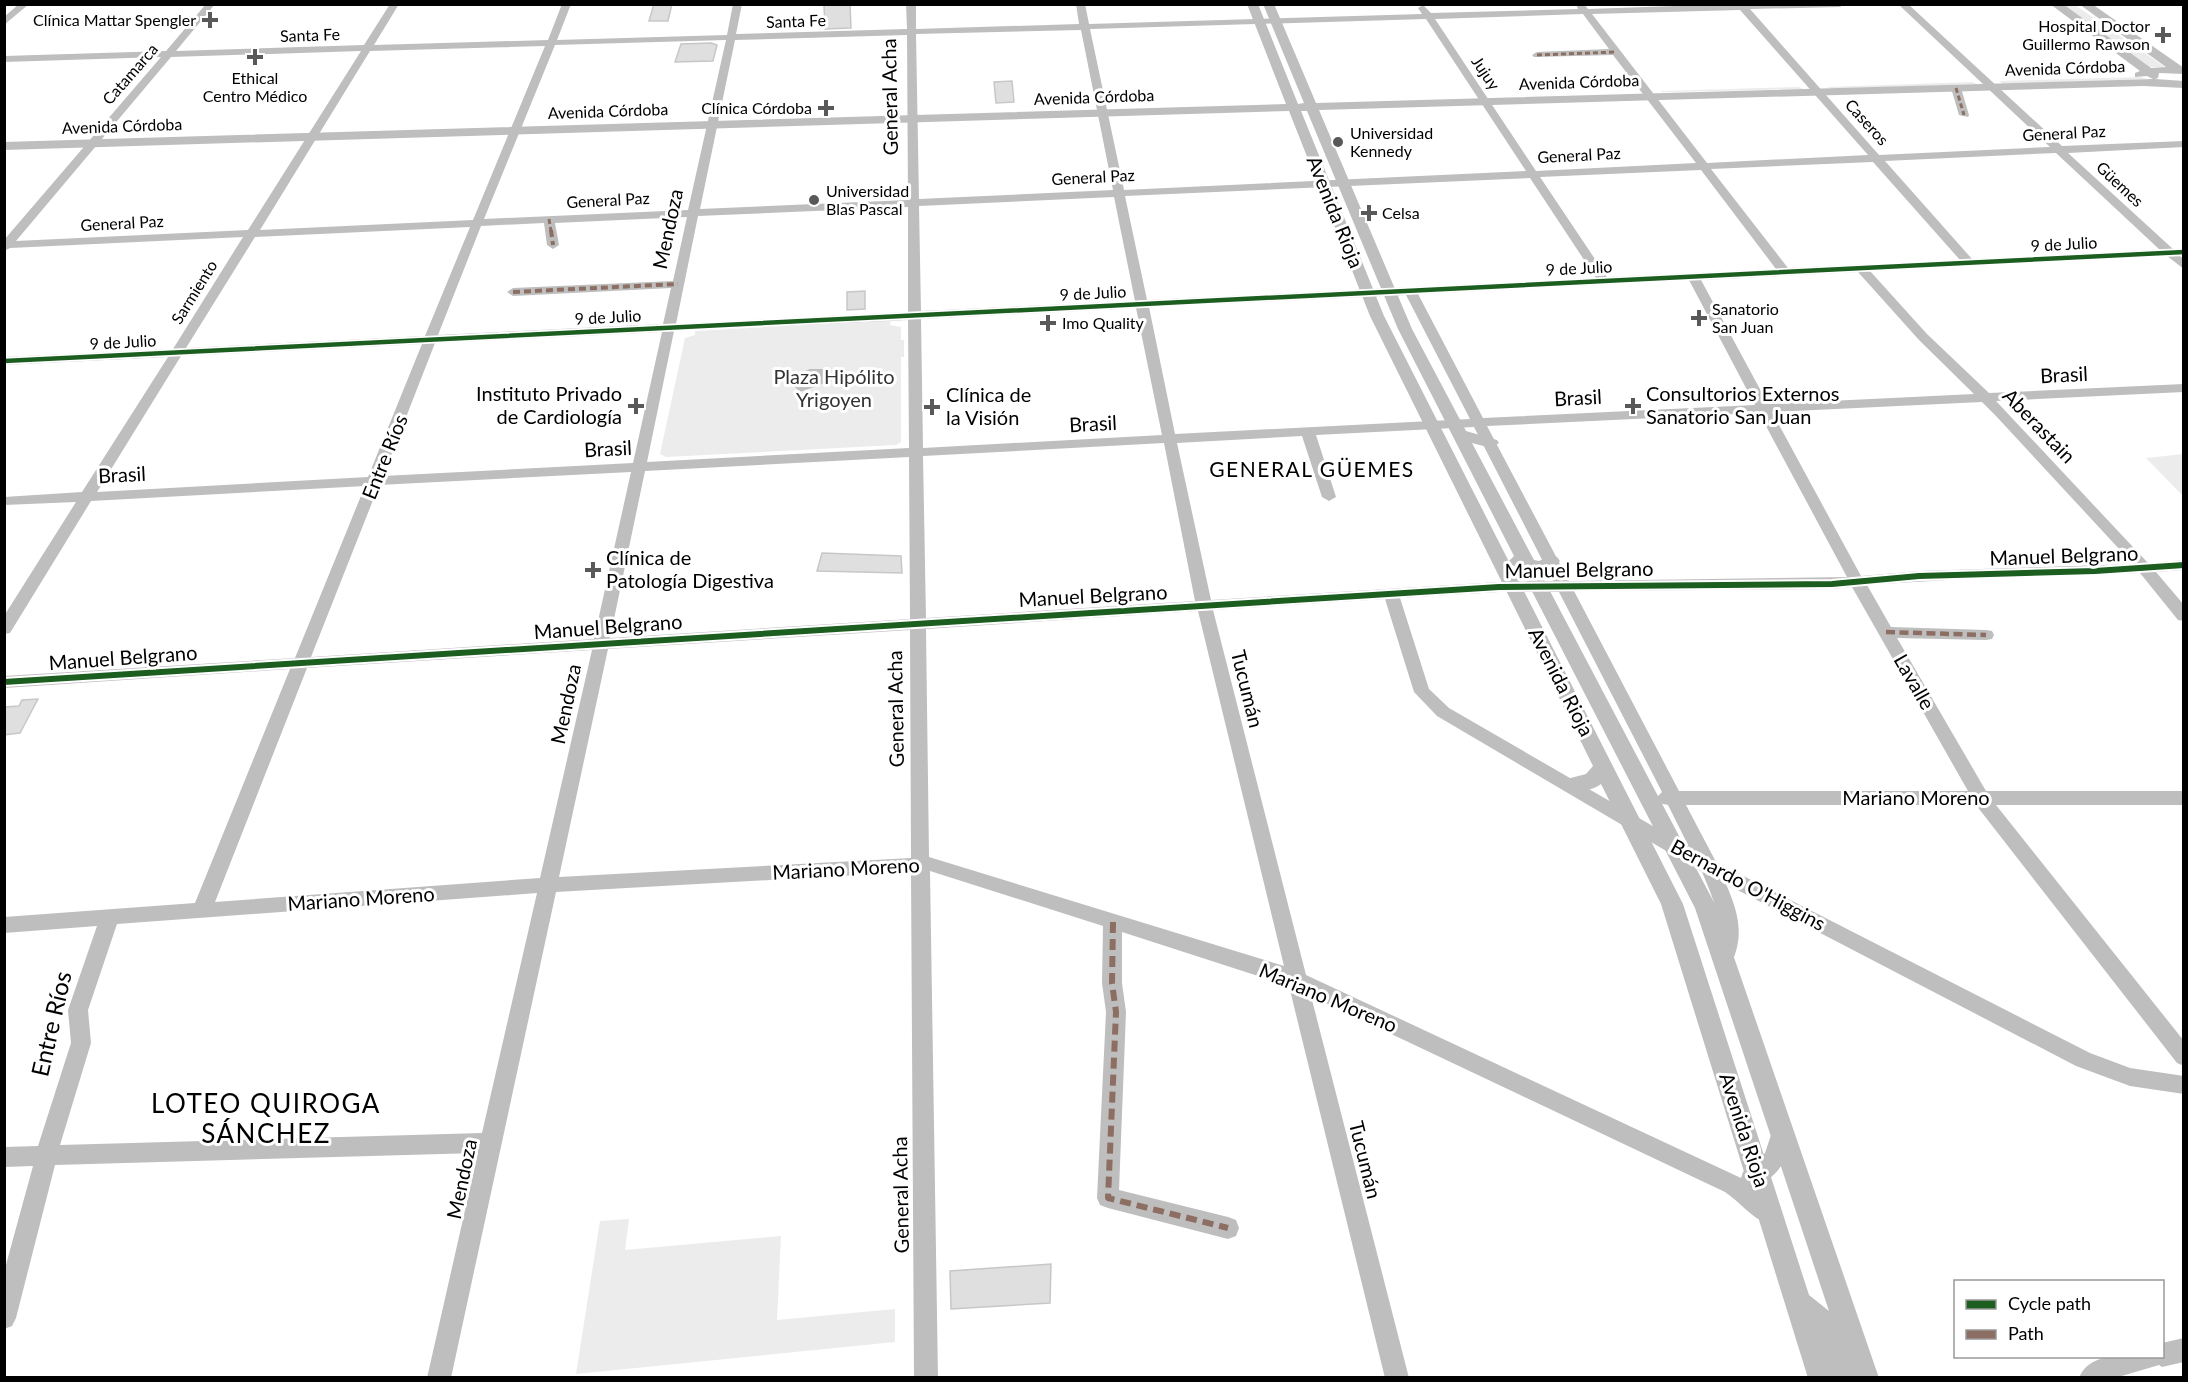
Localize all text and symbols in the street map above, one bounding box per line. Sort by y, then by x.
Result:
place label: Clínica Mattar Spengler [33,10,196,29]
street label: Santa Fe [766,10,826,31]
marker: Clínica Mattar Spengler [201,11,219,29]
place label: Hospital Doctor Guillermo Rawson [2022,16,2150,53]
street label: Santa Fe [280,24,340,45]
marker: Hospital Doctor Guillermo Rawson [2154,26,2172,44]
street label: General Acha [876,38,902,156]
street label: Catamarca [98,39,161,108]
marker: Ethical Centro Médico [246,48,264,66]
street label: Jujuy [1468,52,1505,94]
street label: Avenida Córdoba [2004,56,2126,79]
place label: Ethical Centro Médico [203,68,307,105]
street label: Avenida Córdoba [1518,70,1640,93]
street label: Avenida Córdoba [1033,85,1155,108]
street label: Caseros [1842,95,1893,149]
place label: Clínica Córdoba [701,98,812,117]
street label: Avenida Córdoba [547,99,669,122]
marker: Clínica Córdoba [817,99,835,117]
street label: Avenida Córdoba [61,114,183,137]
street label: General Paz [2022,121,2106,144]
place label: Universidad Kennedy [1350,123,1433,160]
marker: Universidad Kennedy [1331,135,1345,149]
street label: General Paz [1537,143,1621,166]
street label: Avenida Rioja [1303,152,1369,271]
street label: Güemes [2093,157,2148,210]
street label: General Paz [1051,165,1135,188]
place label: Universidad Blas Pascal [826,181,909,218]
street label: Mendoza [647,187,687,271]
street label: General Paz [566,188,650,211]
marker: Universidad Blas Pascal [807,193,821,207]
place label: Celsa [1382,203,1420,222]
marker: Celsa [1360,204,1378,222]
street label: General Paz [80,211,164,234]
street label: 9 de Julio [2030,232,2098,255]
street label: Sarmiento [167,256,221,327]
street label: 9 de Julio [1545,256,1613,279]
street label: 9 de Julio [1059,281,1127,304]
place label: Sanatorio San Juan [1712,299,1779,336]
street label: 9 de Julio [574,305,642,328]
marker: Sanatorio San Juan [1690,309,1708,327]
place label: Imo Quality [1062,313,1145,332]
marker: Imo Quality [1039,314,1057,332]
street label: 9 de Julio [89,330,157,353]
street label: Brasil [2039,361,2089,387]
park label: Plaza Hipólito Yrigoyen [773,364,895,411]
place label: Instituto Privado de Cardiología [476,381,622,428]
place label: Consultorios Externos Sanatorio San Juan [1646,381,1839,428]
place label: Clínica de la Visión [946,382,1031,429]
street label: Aberastain [1998,383,2081,467]
street label: Brasil [1553,384,1603,410]
marker: Instituto Privado de Cardiología [627,397,645,415]
marker: Consultorios Externos Sanatorio San Juan [1624,397,1642,415]
marker: Clínica de la Visión [923,398,941,416]
street label: Brasil [1068,410,1118,436]
street label: Entre Ríos [356,411,412,502]
street label: Brasil [583,435,633,461]
district label: GENERAL GÜEMES [1209,456,1415,481]
street label: Brasil [97,461,147,487]
street label: Manuel Belgrano [1989,540,2139,570]
place label: Clínica de Patología Digestiva [606,545,774,592]
street label: Manuel Belgrano [1504,556,1654,582]
marker: Clínica de Patología Digestiva [584,561,602,579]
street label: Manuel Belgrano [1018,579,1168,611]
street label: Manuel Belgrano [533,609,683,643]
street label: Avenida Rioja [1524,623,1600,740]
street label: Manuel Belgrano [48,640,198,674]
street label: Tucumán [1227,647,1269,730]
street label: Lavalle [1889,649,1940,714]
street label: General Acha [882,650,908,768]
street label: Mendoza [545,662,585,746]
street label: Mariano Moreno [1842,785,1990,809]
street label: Bernardo O'Higgins [1667,833,1830,935]
street label: Mariano Moreno [772,852,920,884]
street label: Mariano Moreno [287,881,435,915]
street label: Mariano Moreno [1256,957,1401,1037]
street label: Entre Ríos [24,968,77,1079]
street label: Avenida Rioja [1715,1069,1775,1190]
district label: LOTEO QUIROGA SÁNCHEZ [151,1087,381,1149]
street label: Tucumán [1345,1118,1387,1201]
street label: General Acha [887,1136,913,1254]
street label: Mendoza [441,1137,481,1221]
legend [1954,1280,2164,1358]
text: Cycle path [2008,1292,2091,1314]
text: Path [2008,1322,2044,1344]

